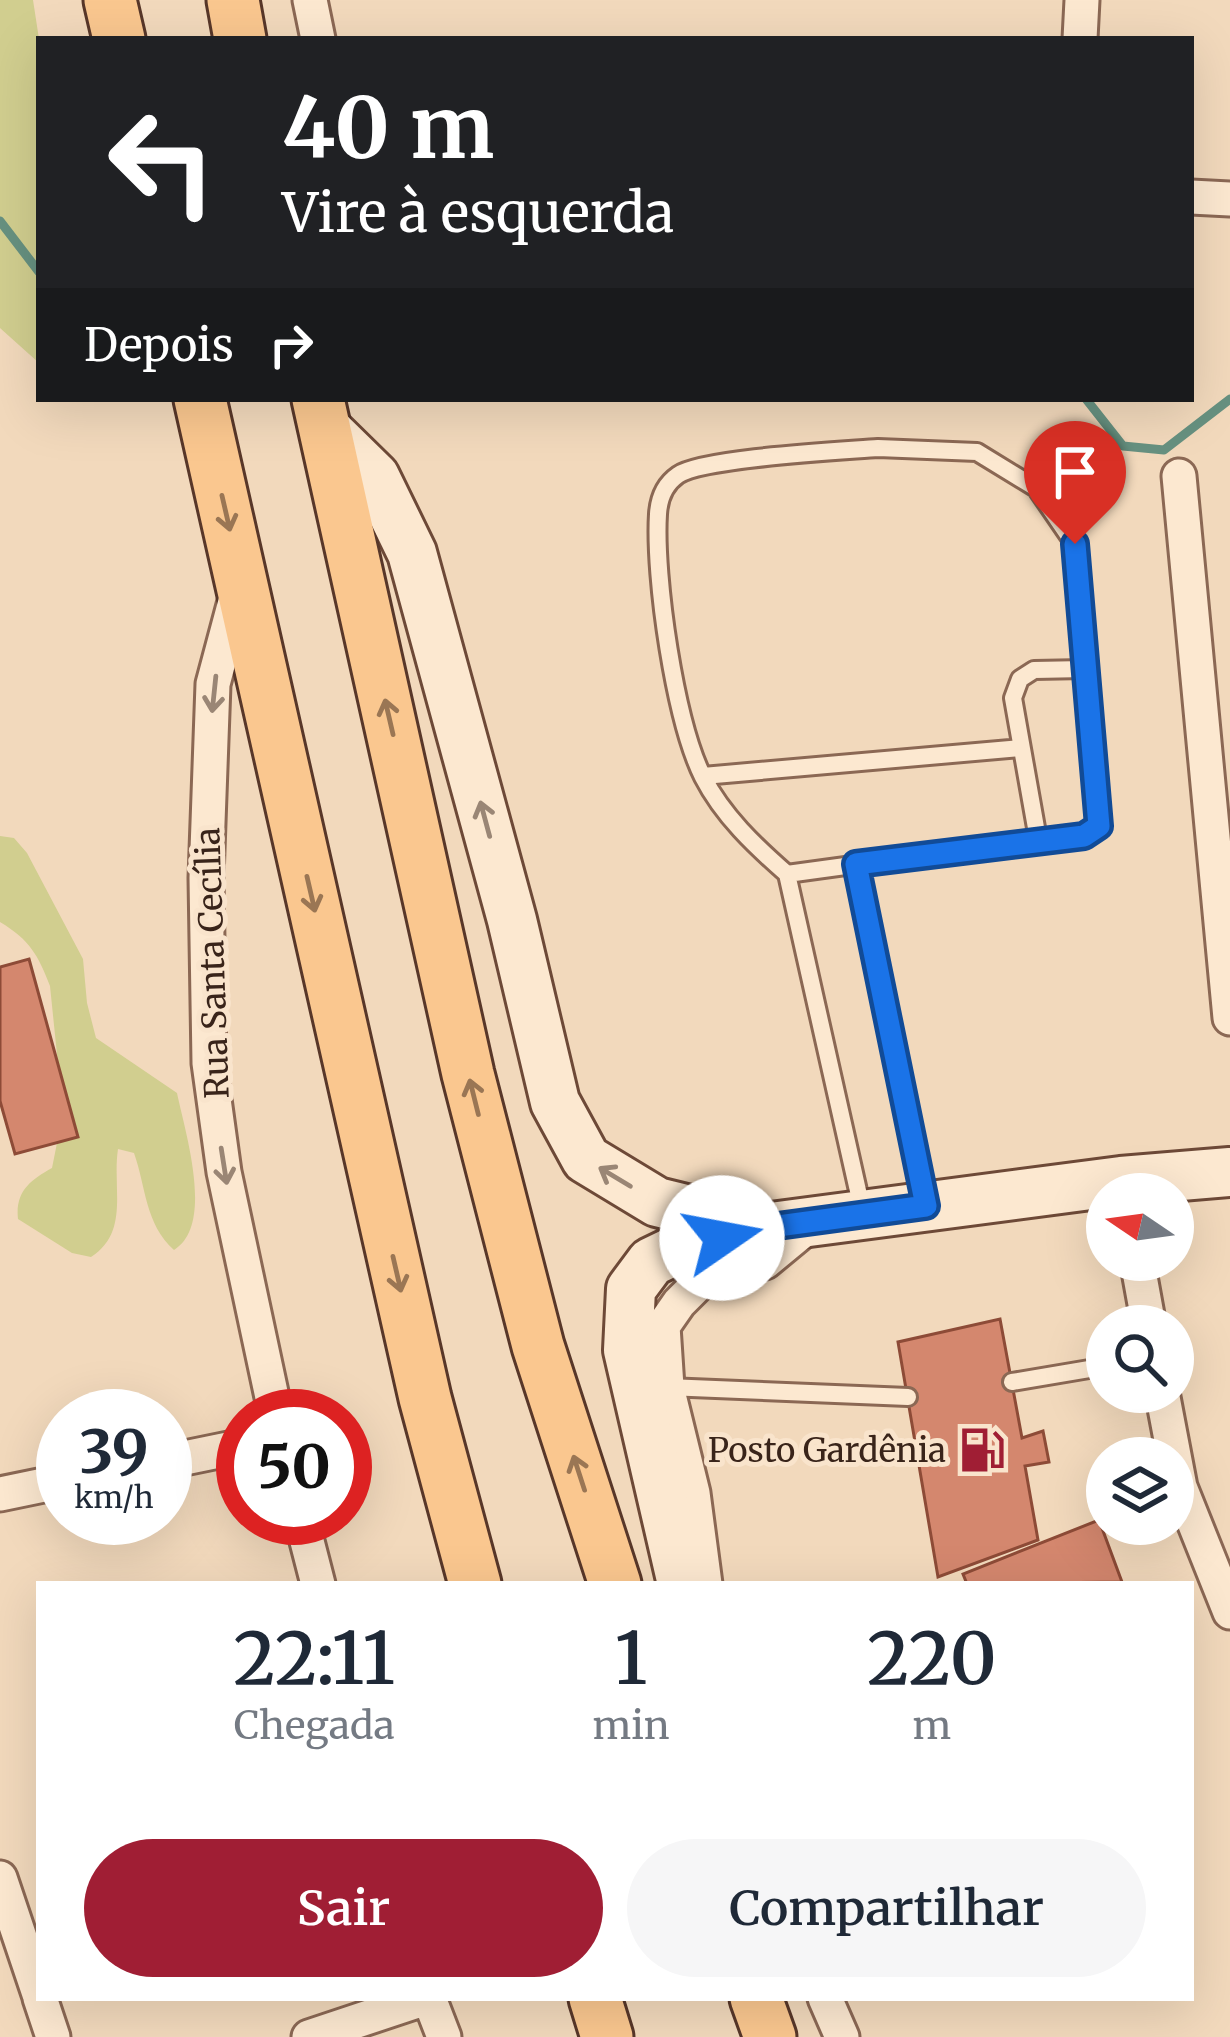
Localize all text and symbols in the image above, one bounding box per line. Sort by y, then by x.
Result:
text: 40 m [282,75,494,181]
icon: left [84,84,240,240]
text: Vire à esquerda [282,179,674,247]
icon: right [258,312,324,378]
text: Depois [84,317,234,373]
pin [1024,421,1126,544]
icon: arrive [1042,439,1108,505]
one-way arrow [215,494,238,532]
one-way arrow [202,674,225,713]
one-way arrow [376,698,399,736]
one-way arrow [473,801,495,839]
street label: Rua Santa Cecília [187,827,238,1099]
one-way arrow [301,874,324,912]
one-way arrow [462,1079,484,1117]
one-way arrow [213,1146,236,1185]
one-way arrow [598,1164,633,1188]
north arrow [1086,1173,1194,1281]
map controls [1086,1173,1194,1545]
position arrow [659,1175,785,1301]
one-way arrow [387,1255,410,1293]
button: search [1086,1305,1194,1413]
speed limit sign: 50 [216,1389,372,1545]
text: 39 [79,1414,149,1489]
fuel station icon: Posto Gardênia [957,1425,1007,1475]
place label: Posto Gardênia [708,1430,946,1471]
button: layers [1086,1437,1194,1545]
one-way arrow [567,1455,589,1493]
text: km/h [74,1478,154,1516]
text: 22:11 [233,1613,395,1704]
text: 1 [615,1613,647,1704]
text: 220 [867,1613,997,1704]
text: Chegada [234,1701,395,1750]
text: min [592,1701,670,1750]
text: m [912,1701,951,1750]
button: Sair [84,1839,603,1977]
button: Compartilhar [627,1839,1146,1977]

